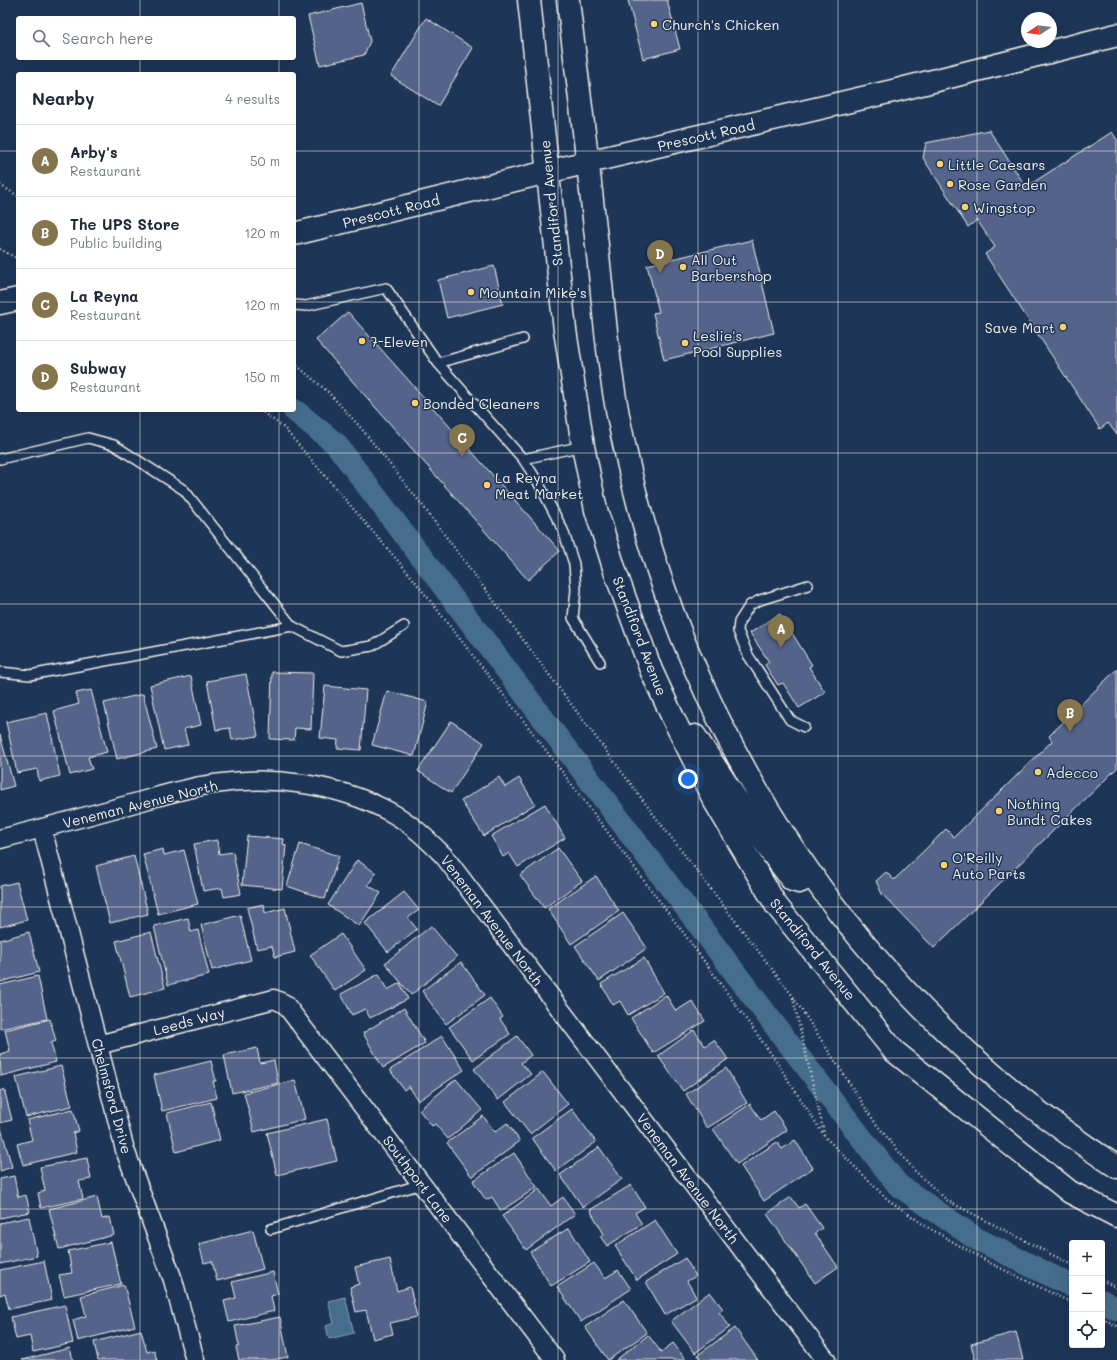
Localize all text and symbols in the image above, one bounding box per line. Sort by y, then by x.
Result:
north arrow [1021,12,1057,48]
place label: Church's Chicken [662,15,779,34]
search box [16,16,296,60]
marker: Church's Chicken [649,19,659,29]
icon: search [30,27,52,49]
text: Search here [62,28,153,48]
text: Nearby [32,87,94,109]
text: 4 results [225,90,280,107]
street label: Prescott Road [656,115,757,155]
street label: Standiford Avenue [535,139,567,267]
text: Arby's [70,142,118,162]
text: A [40,152,50,169]
text: 50 m [250,152,280,169]
place label: Little Caesars [948,155,1045,174]
marker: Little Caesars [935,159,945,169]
text: Restaurant [70,162,141,179]
place label: Rose Garden [958,175,1047,194]
marker: Rose Garden [945,179,955,189]
street label: Prescott Road [341,190,442,232]
place label: Wingstop [973,198,1035,217]
marker: Wingstop [960,202,970,212]
text: The UPS Store [70,214,179,234]
text: B [41,224,49,241]
text: 120 m [244,224,280,241]
text: Public building [70,234,162,251]
pin: D [647,240,673,273]
place label: All Out Barbershop [691,250,772,285]
marker: All Out Barbershop [678,262,688,272]
place label: Mountain Mike's [479,283,587,302]
text: La Reyna [70,286,139,306]
marker: Mountain Mike's [466,287,476,297]
text: C [40,296,50,313]
text: 120 m [244,296,280,313]
text: Restaurant [70,306,141,323]
place label: Save Mart [985,318,1055,337]
marker: Save Mart [1058,322,1068,332]
place label: Leslie's Pool Supplies [693,326,782,361]
place label: 7-Eleven [370,332,428,351]
marker: 7-Eleven [357,336,367,346]
marker: Leslie's Pool Supplies [680,338,690,348]
text: Subway [70,358,126,378]
text: D [40,368,50,385]
text: 150 m [244,368,280,385]
text: Restaurant [70,378,141,395]
place label: Bonded Cleaners [423,394,540,413]
marker: Bonded Cleaners [410,398,420,408]
pin: C [449,424,475,457]
place label: La Reyna Meat Market [495,468,583,503]
marker: La Reyna Meat Market [482,480,492,490]
street label: Standiford Avenue [609,574,671,698]
pin: A [768,615,794,648]
pin: B [1057,699,1083,732]
place label: Adecco [1046,763,1098,782]
marker: Adecco [1033,767,1043,777]
your location [678,769,698,789]
street label: Veneman Avenue North [61,776,219,832]
place label: Nothing Bundt Cakes [1007,794,1092,829]
marker: Nothing Bundt Cakes [994,806,1004,816]
place label: O'Reilly Auto Parts [952,848,1026,883]
street label: Veneman Avenue North [437,851,547,989]
marker: O'Reilly Auto Parts [939,860,949,870]
street label: Standiford Avenue [766,894,860,1004]
street label: Leeds Way [151,1002,227,1040]
street label: Chelmsford Drive [87,1036,137,1156]
street label: Veneman Avenue North [633,1109,743,1247]
street label: Southport Lane [379,1131,457,1227]
map controls [1069,1240,1105,1348]
button: + [1069,1240,1105,1276]
button: − [1069,1276,1105,1312]
button: locate [1069,1312,1105,1348]

